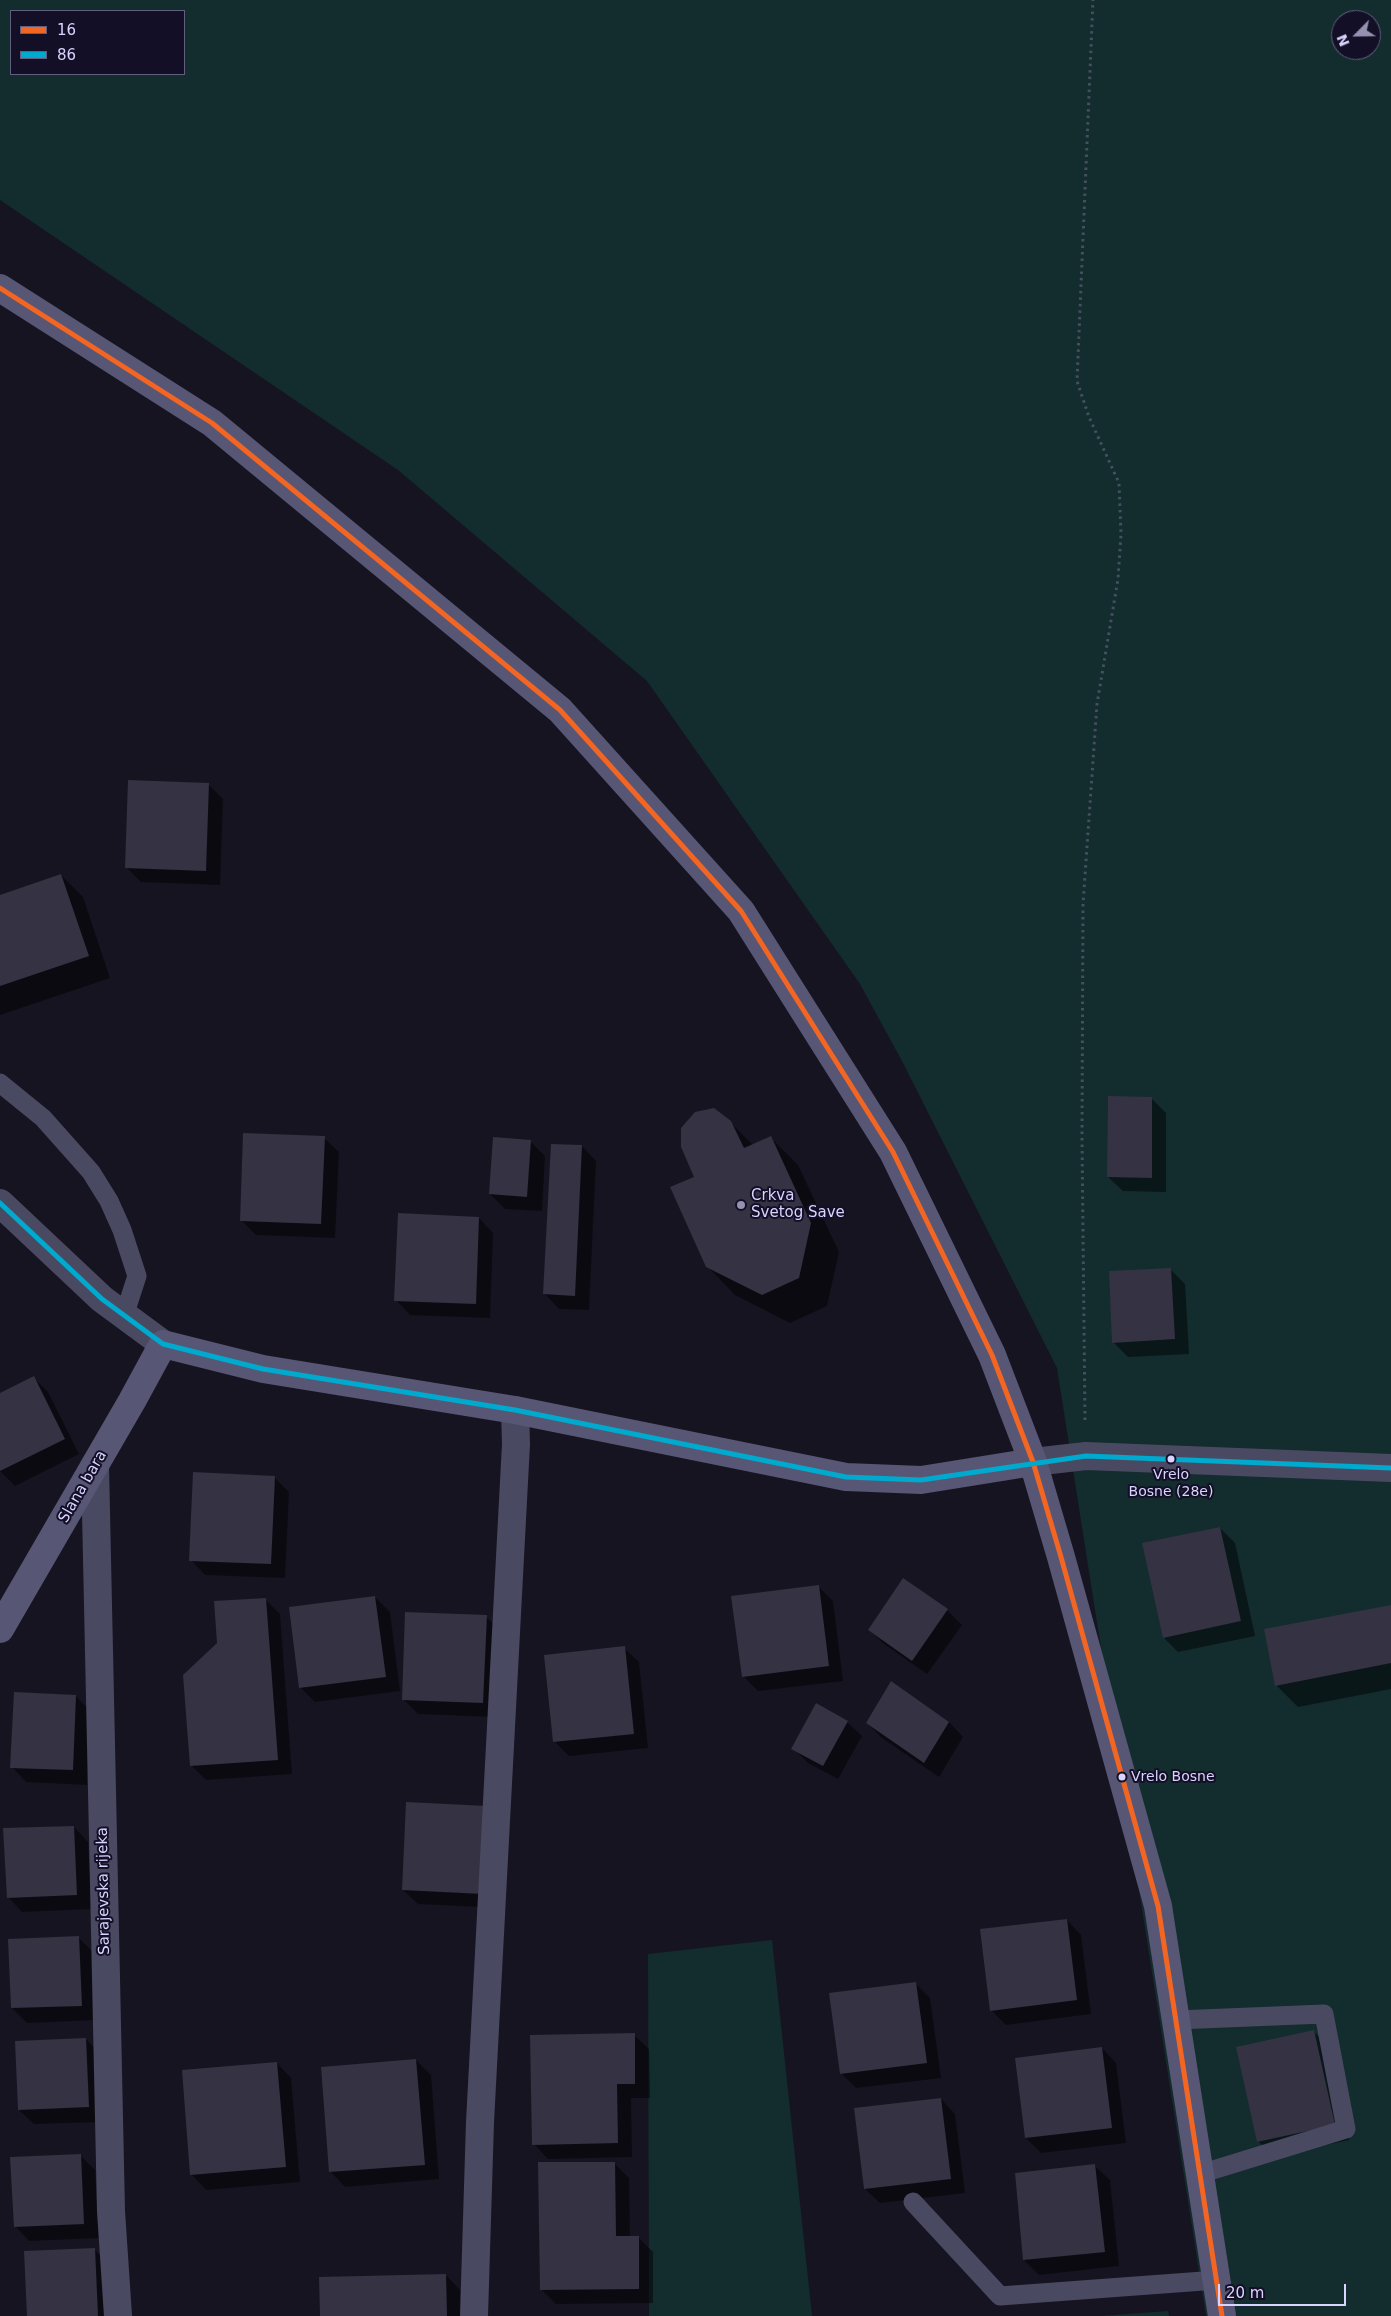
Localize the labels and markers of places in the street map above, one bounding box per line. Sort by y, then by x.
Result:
place label: Crkva Svetog Save [751,1187,845,1222]
marker: Crkva Svetog Save [735,1199,747,1211]
marker: Vrelo Bosne (28e) [1166,1454,1176,1464]
place label: Vrelo Bosne (28e) [1129,1467,1213,1500]
place label: Vrelo Bosne [1131,1769,1214,1785]
marker: Vrelo Bosne [1117,1772,1127,1782]

